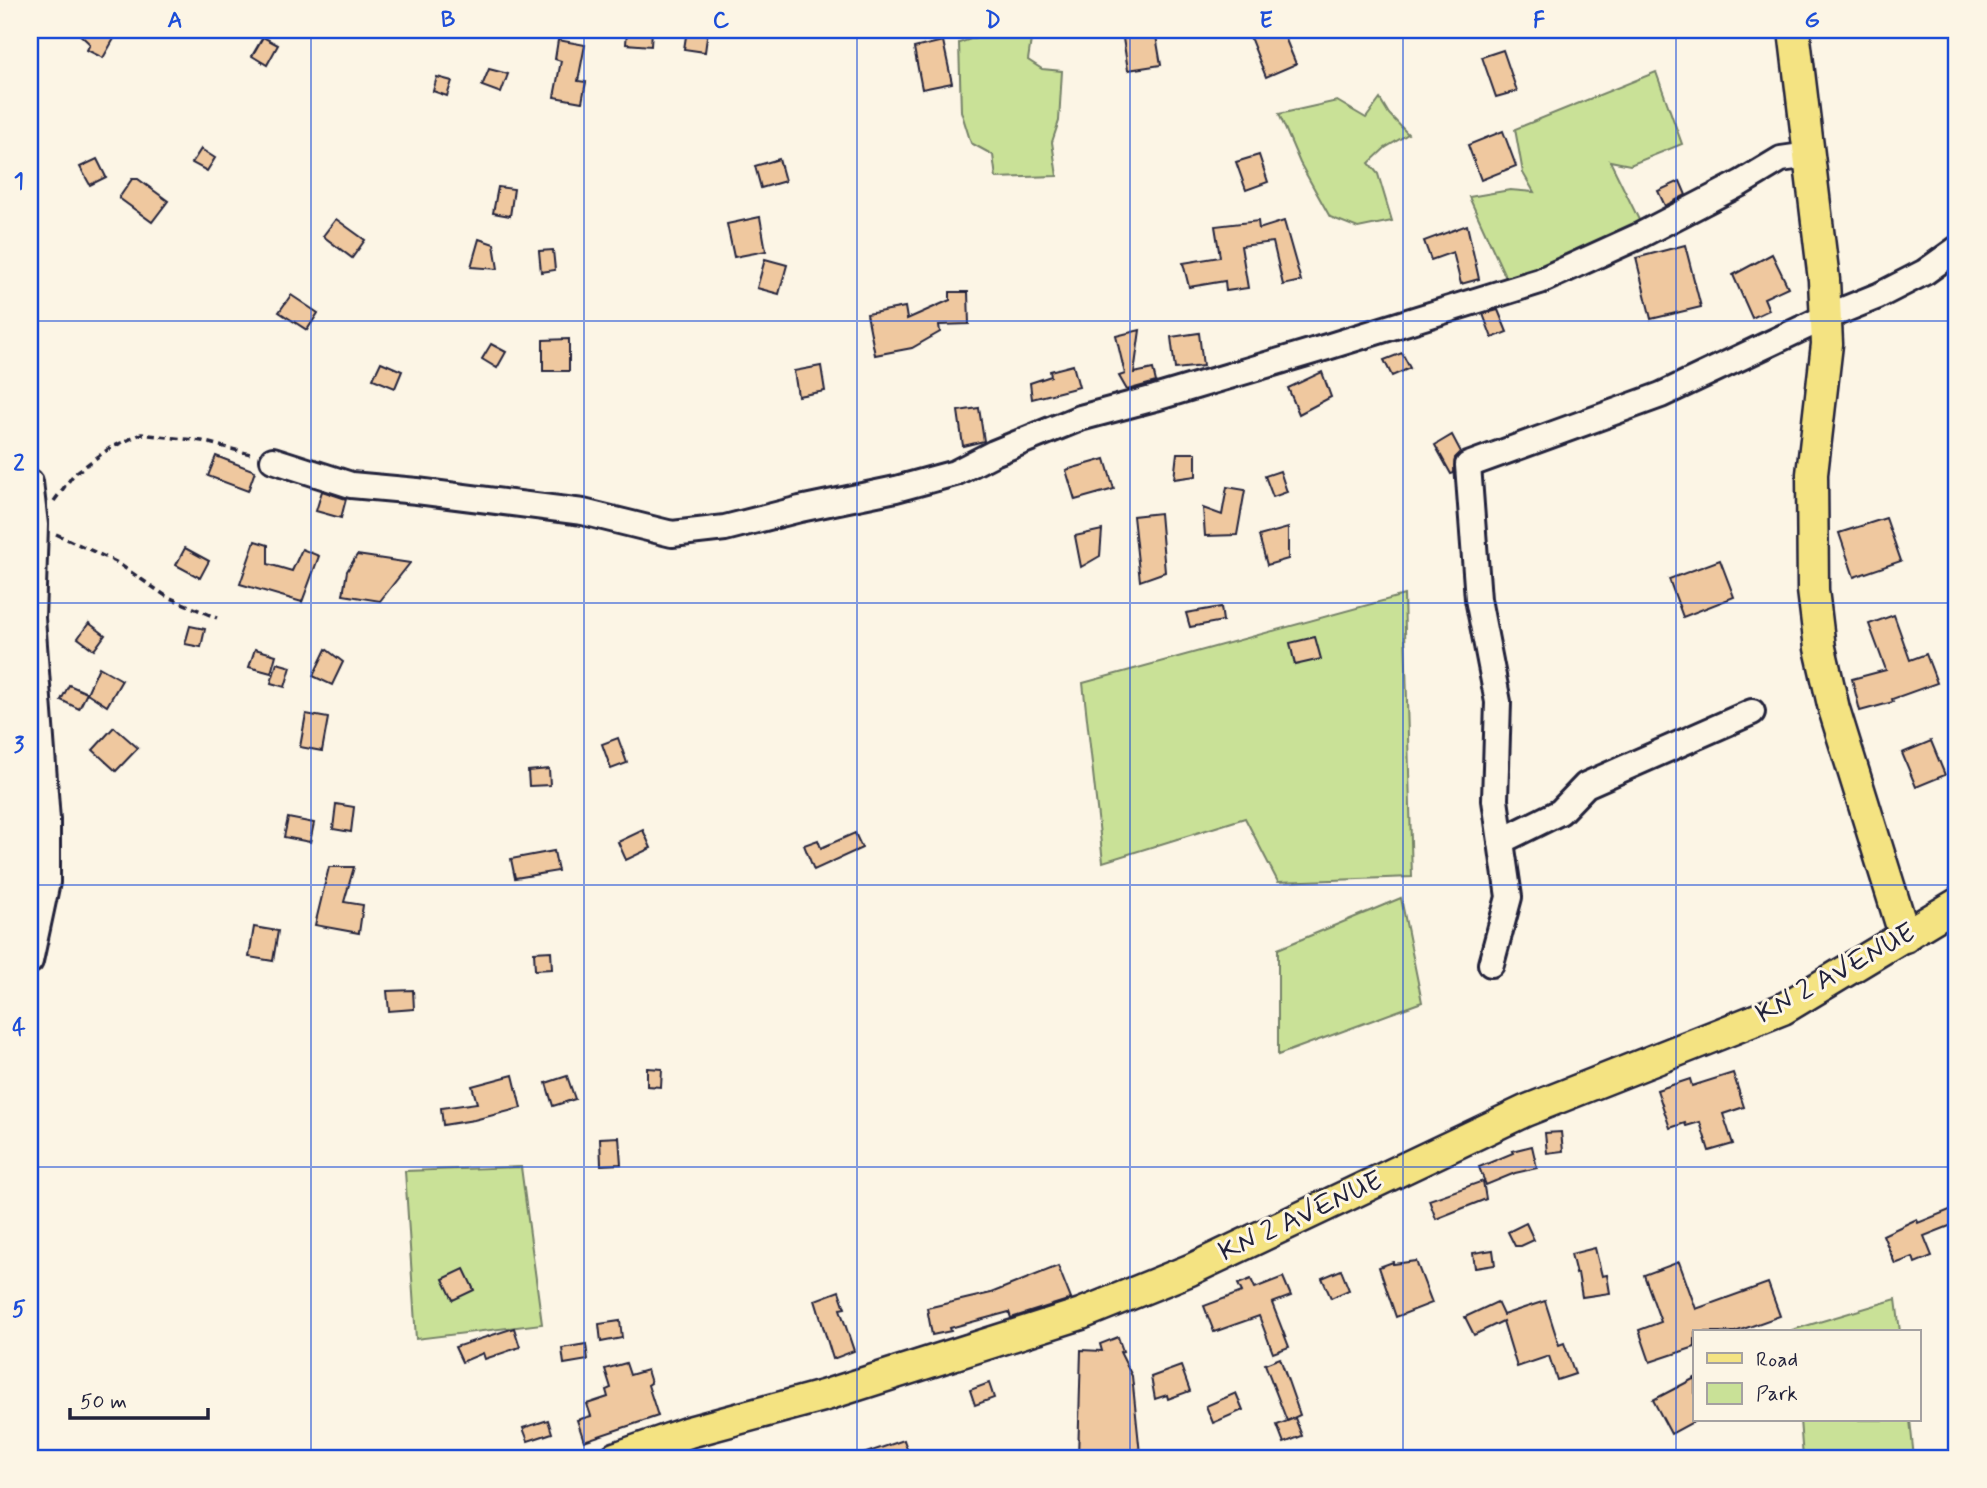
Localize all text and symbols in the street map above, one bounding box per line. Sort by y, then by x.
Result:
text: A [167,6,183,36]
text: B [441,6,456,36]
text: C [713,6,730,36]
text: D [985,6,1001,36]
text: E [1259,6,1273,36]
text: F [1533,6,1545,36]
text: G [1804,6,1820,36]
text: 1 [14,167,24,197]
text: 2 [13,449,25,479]
text: 3 [14,731,25,761]
street label: KN 2 AVENUE [1750,915,1922,1033]
text: 4 [12,1013,26,1043]
street label: KN 2 AVENUE [1213,1163,1389,1271]
text: 5 [12,1295,26,1325]
legend [1693,1330,1920,1422]
text: Road [1756,1346,1798,1374]
scale bar [70,1376,208,1420]
text: Park [1756,1380,1798,1408]
text: 50 m [80,1388,127,1416]

